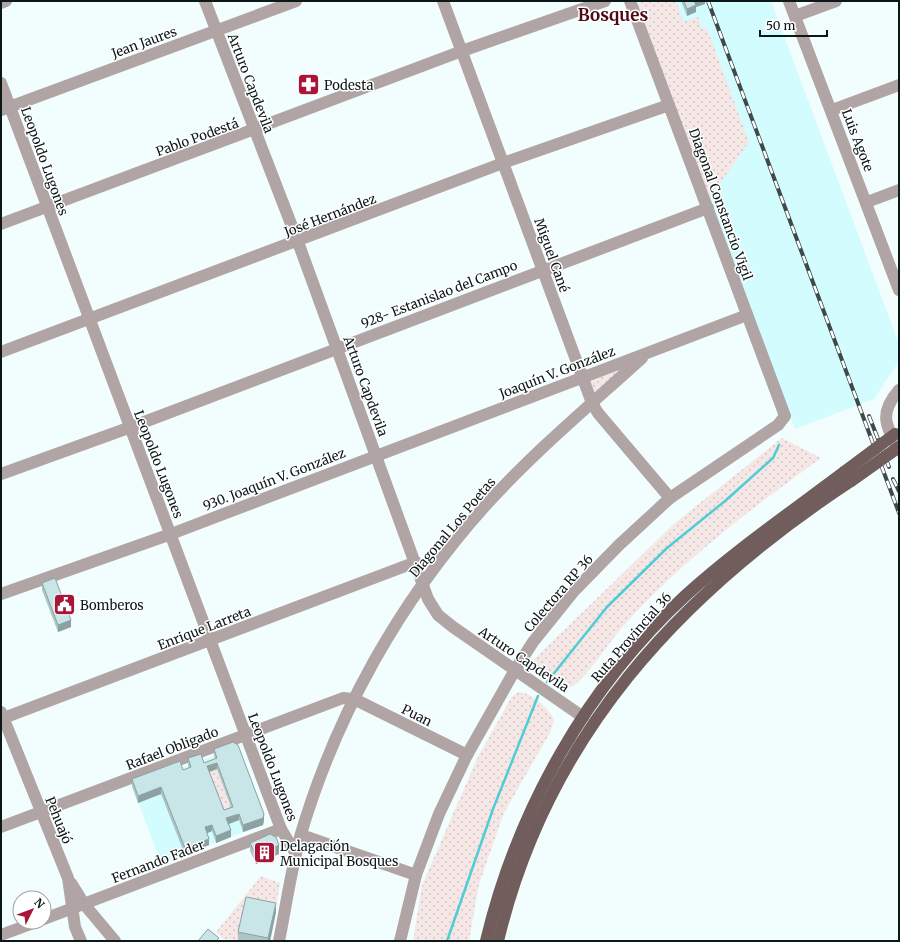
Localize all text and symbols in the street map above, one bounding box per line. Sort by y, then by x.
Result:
district label: Bosques [578,4,648,26]
scale bar [760,12,827,38]
text: 50 m [766,18,795,33]
street label: Jean Jaures [108,23,179,62]
street label: Arturo Capdevila [223,30,277,136]
pharmacy icon: Podesta [295,72,321,98]
place label: Podesta [324,77,373,94]
street label: Leopoldo Lugones [17,105,72,218]
street label: Luis Agote [838,106,877,174]
street label: Pablo Podestá [154,115,241,160]
street label: Diagonal Constancio Vigil [685,126,756,283]
street label: José Hernández [281,190,379,241]
street label: Miguel Cané [530,216,573,295]
street label: 928- Estanislao del Campo [359,257,520,332]
street label: Arturo Capdevila [339,333,392,439]
street label: Joaquín V. González [496,343,617,403]
street label: Leopoldo Lugones [130,408,187,521]
street label: 930. Joaquín V. González [201,444,348,515]
street label: Diagonal Los Poetas [405,474,499,581]
street label: Colectora RP 36 [520,551,597,636]
street label: Ruta Provincial 36 [588,589,675,686]
public building icon: Bomberos [51,592,77,618]
place label: Bomberos [80,597,144,614]
street label: Enrique Larreta [155,603,253,654]
street label: Arturo Capdevila [474,622,572,696]
street label: Puan [399,701,435,730]
street label: Leopoldo Lugones [244,711,301,824]
street label: Rafael Obligado [124,723,221,774]
street label: Pehuajó [41,794,76,847]
street label: Fernando Fader [109,836,207,887]
place label: Delagación Municipal Bosques [280,838,398,870]
building icon: Delagación Municipal Bosques [252,840,278,866]
north arrow [12,890,52,930]
text: N [31,895,48,911]

